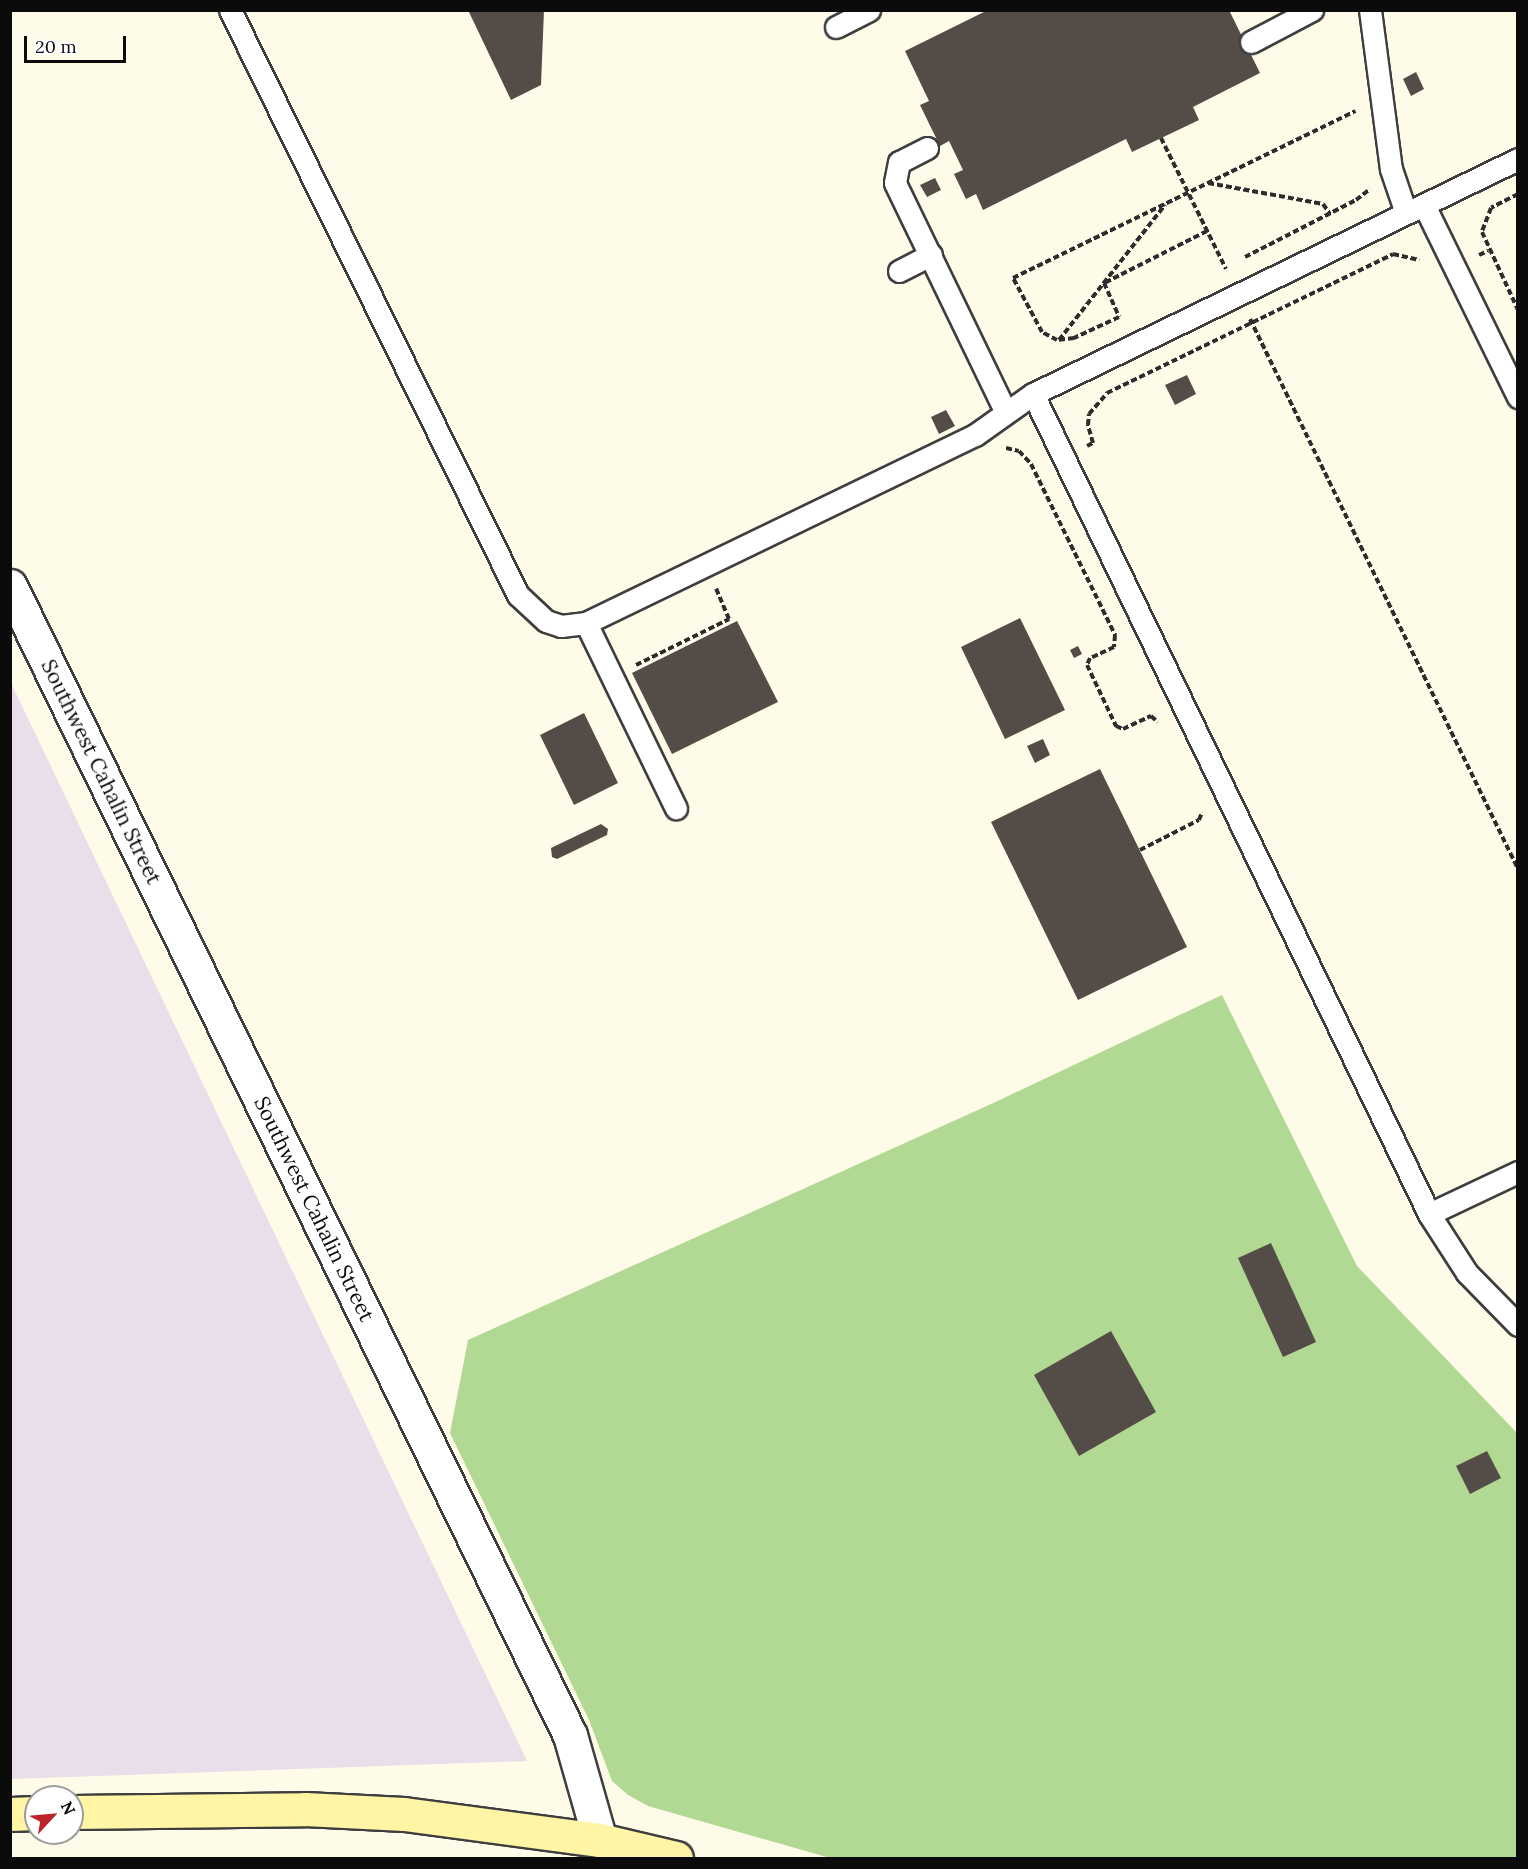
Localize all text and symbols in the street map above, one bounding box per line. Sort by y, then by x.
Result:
scale bar [27,24,129,62]
text: 20 m [35,35,77,58]
street label: Southwest Cahalin Street [36,655,166,889]
street label: Southwest Cahalin Street [249,1092,379,1326]
north arrow [24,1785,84,1845]
text: N [57,1798,80,1818]

